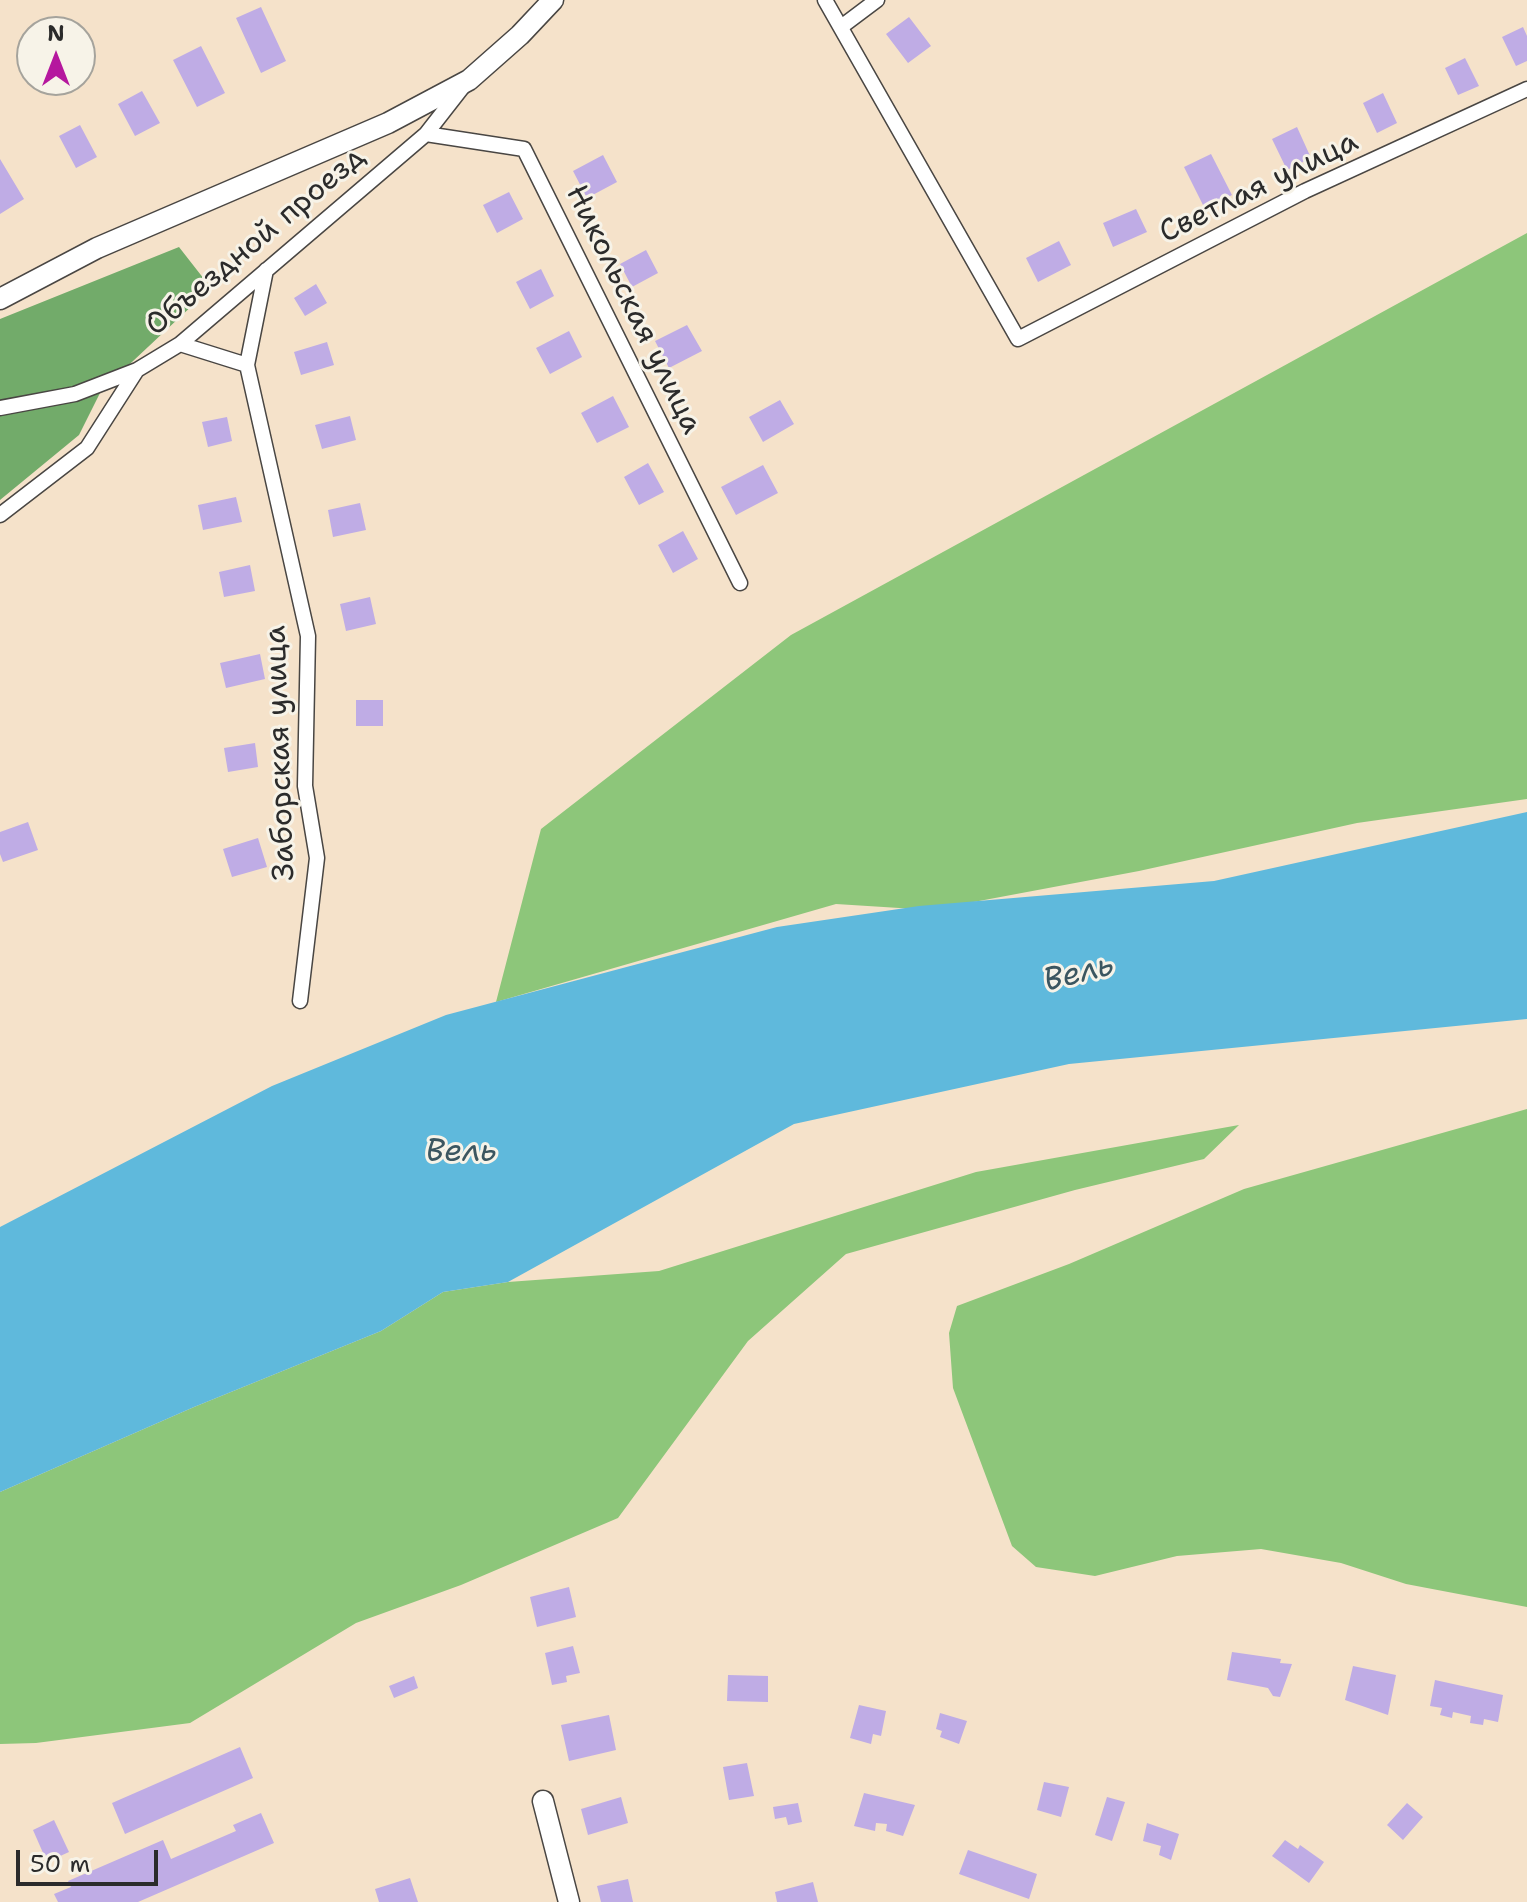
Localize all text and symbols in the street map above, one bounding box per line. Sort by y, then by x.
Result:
north arrow [16,16,96,96]
text: N [47,19,65,48]
street label: Светлая улица [1154,124,1364,252]
street label: Объездной проезд [139,140,373,344]
street label: Никольская улица [557,180,709,440]
street label: Заборская улица [259,625,303,881]
water label: Вель [1040,947,1118,1001]
water label: Вель [425,1134,497,1172]
scale bar [20,1834,162,1884]
text: 50 m [30,1848,90,1880]

